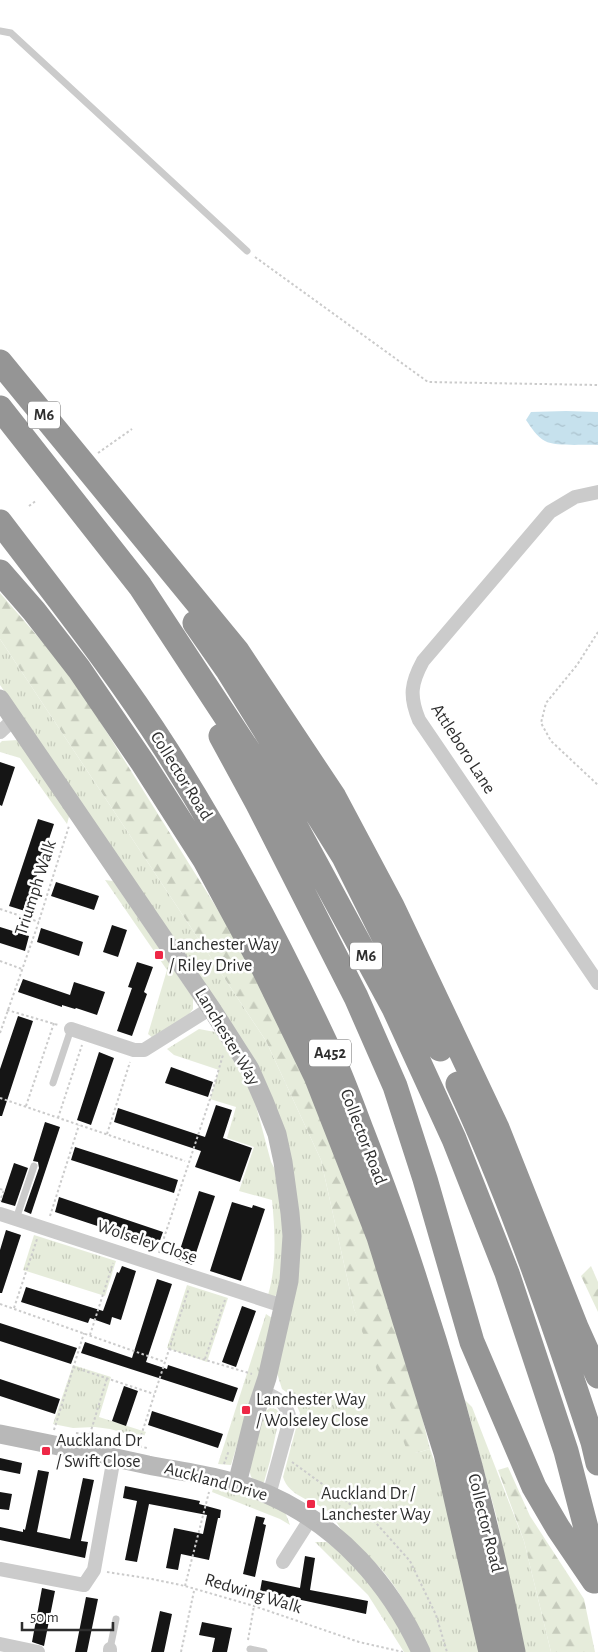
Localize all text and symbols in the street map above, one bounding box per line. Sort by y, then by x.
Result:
road number: M6 [28,402,60,428]
street label: Attleboro Lane [427,701,499,797]
street label: Collector Road [147,729,215,823]
street label: Triumph Walk [12,837,60,938]
place label: Lanchester Way / Riley Drive [169,936,279,975]
road number: M6 [350,942,382,969]
marker: Lanchester Way / Riley Drive [153,949,165,961]
street label: Lanchester Way [191,985,263,1089]
road number: A452 [309,1040,351,1066]
street label: Collector Road [337,1087,389,1187]
street label: Wolseley Close [95,1217,199,1267]
place label: Lanchester Way / Wolseley Close [256,1391,369,1430]
marker: Lanchester Way / Wolseley Close [240,1404,252,1416]
place label: Auckland Dr / Swift Close [56,1432,142,1471]
marker: Auckland Dr / Swift Close [40,1445,52,1457]
street label: Auckland Drive [162,1460,270,1504]
street label: Collector Road [464,1472,506,1574]
place label: Auckland Dr / Lanchester Way [321,1485,431,1524]
marker: Auckland Dr / Lanchester Way [305,1498,317,1510]
street label: Redwing Walk [202,1571,304,1618]
scale bar [22,1600,114,1632]
text: 50 m [30,1610,59,1625]

